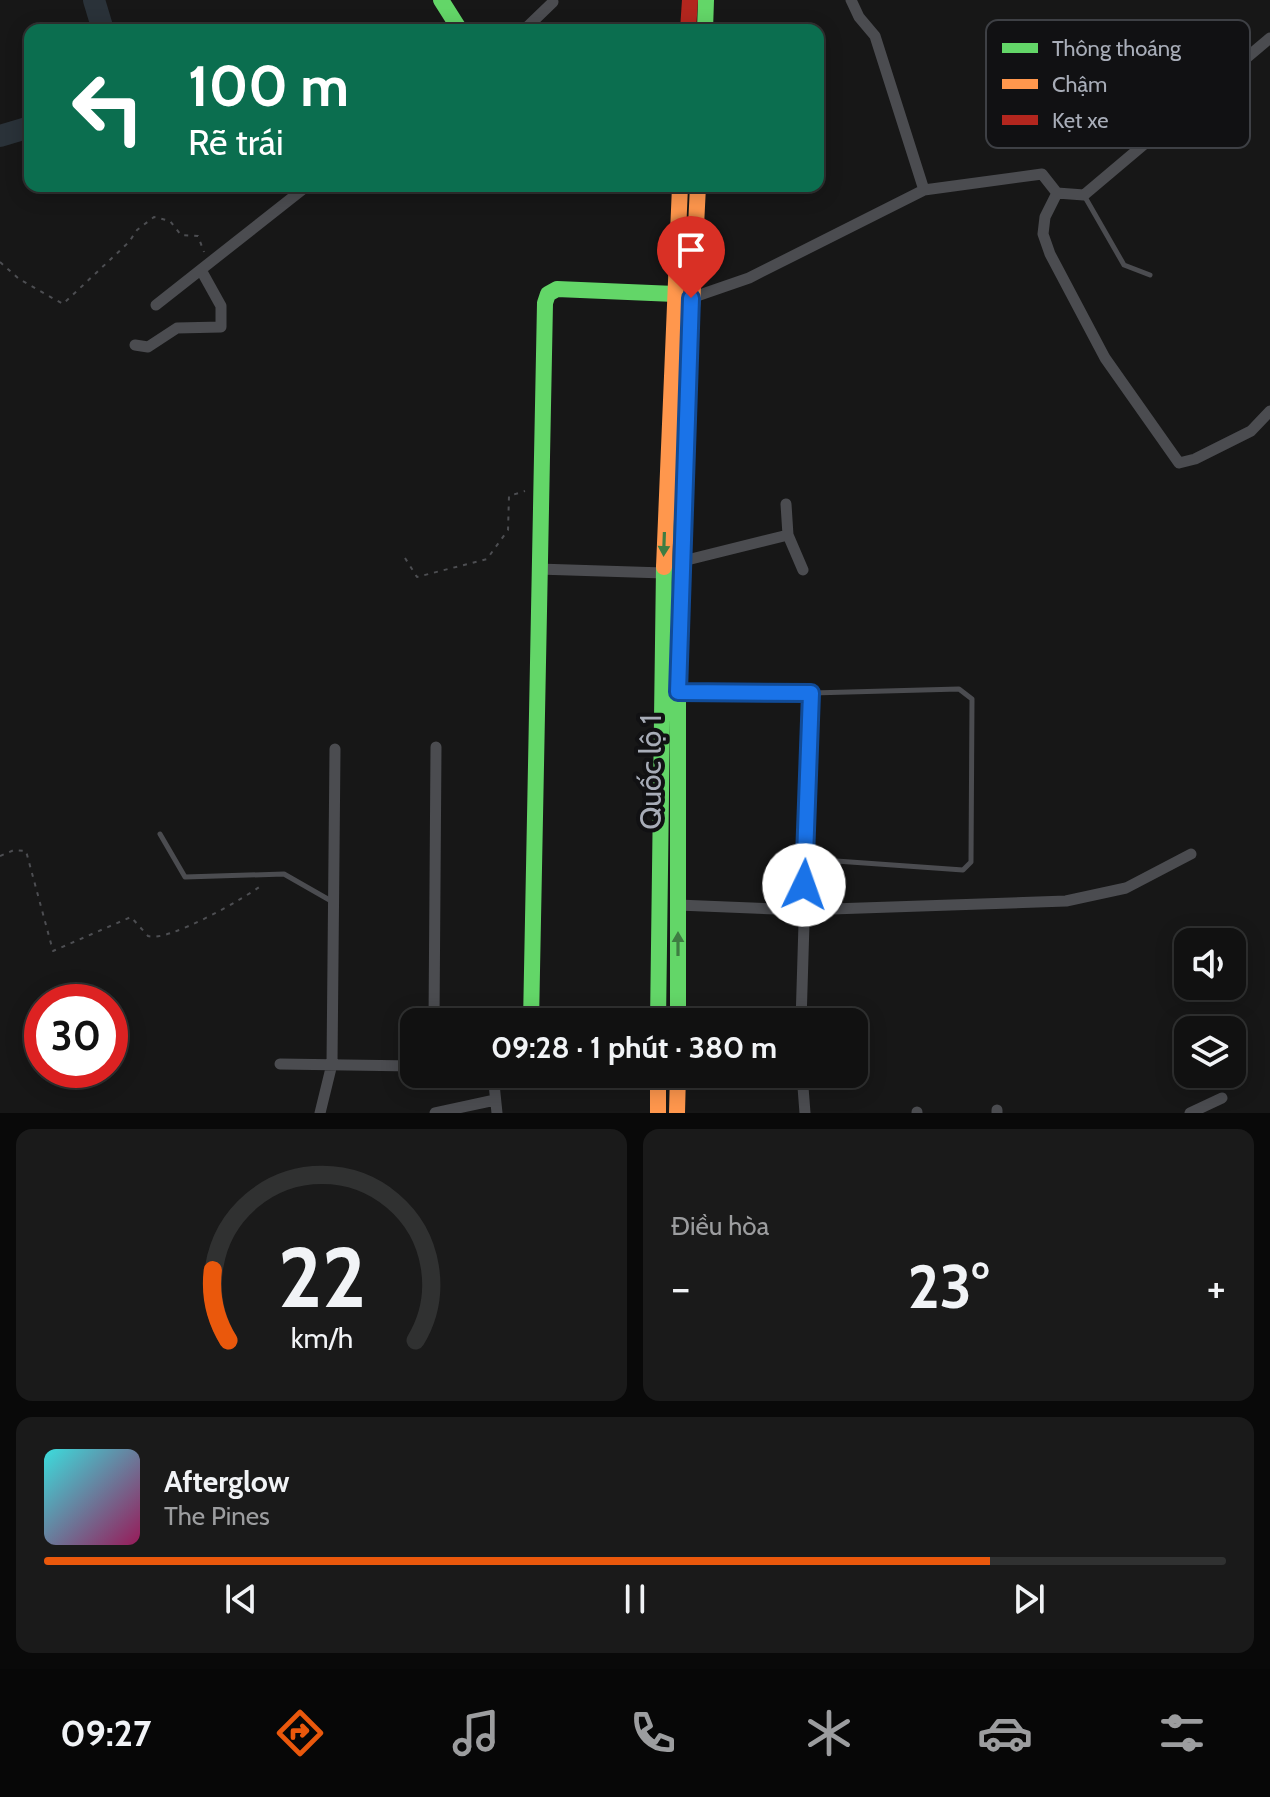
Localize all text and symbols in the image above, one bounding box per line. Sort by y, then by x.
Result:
legend [986,20,1250,148]
text: Thông thoáng [1052,35,1182,62]
text: 100 m [188,52,349,120]
icon: left [56,56,160,160]
text: Chậm [1052,71,1107,98]
text: Kẹt xe [1052,107,1109,134]
text: Rẽ trái [188,120,284,164]
pin [657,216,725,298]
icon: arrive [669,228,713,272]
one-way arrow [658,532,671,557]
street label: Quốc lộ 1 [632,714,669,830]
position arrow [762,843,846,927]
map controls [1174,928,1246,1088]
button: sound [1174,928,1246,1000]
one-way arrow [672,931,684,956]
speed limit sign: 30 [24,984,128,1088]
button: layers [1174,1016,1246,1088]
text: 09:28 · 1 phút · 380 m [491,1029,777,1066]
text: Điều hòa [671,1210,769,1242]
text: 22 [277,1227,366,1328]
text: 23° [908,1250,989,1323]
text: − [671,1261,690,1314]
text: + [1207,1261,1226,1314]
text: km/h [290,1320,353,1355]
text: Afterglow [164,1463,290,1500]
text: The Pines [164,1500,270,1532]
icon: previous [219,1577,263,1621]
icon: pause [613,1577,657,1621]
icon: next [1007,1577,1051,1621]
icon: directions [272,1705,328,1761]
icon: music [448,1705,504,1761]
icon: phone [625,1705,681,1761]
icon: climate [801,1705,857,1761]
icon: car [977,1705,1033,1761]
icon: filters [1154,1705,1210,1761]
text: 09:27 [60,1711,151,1755]

